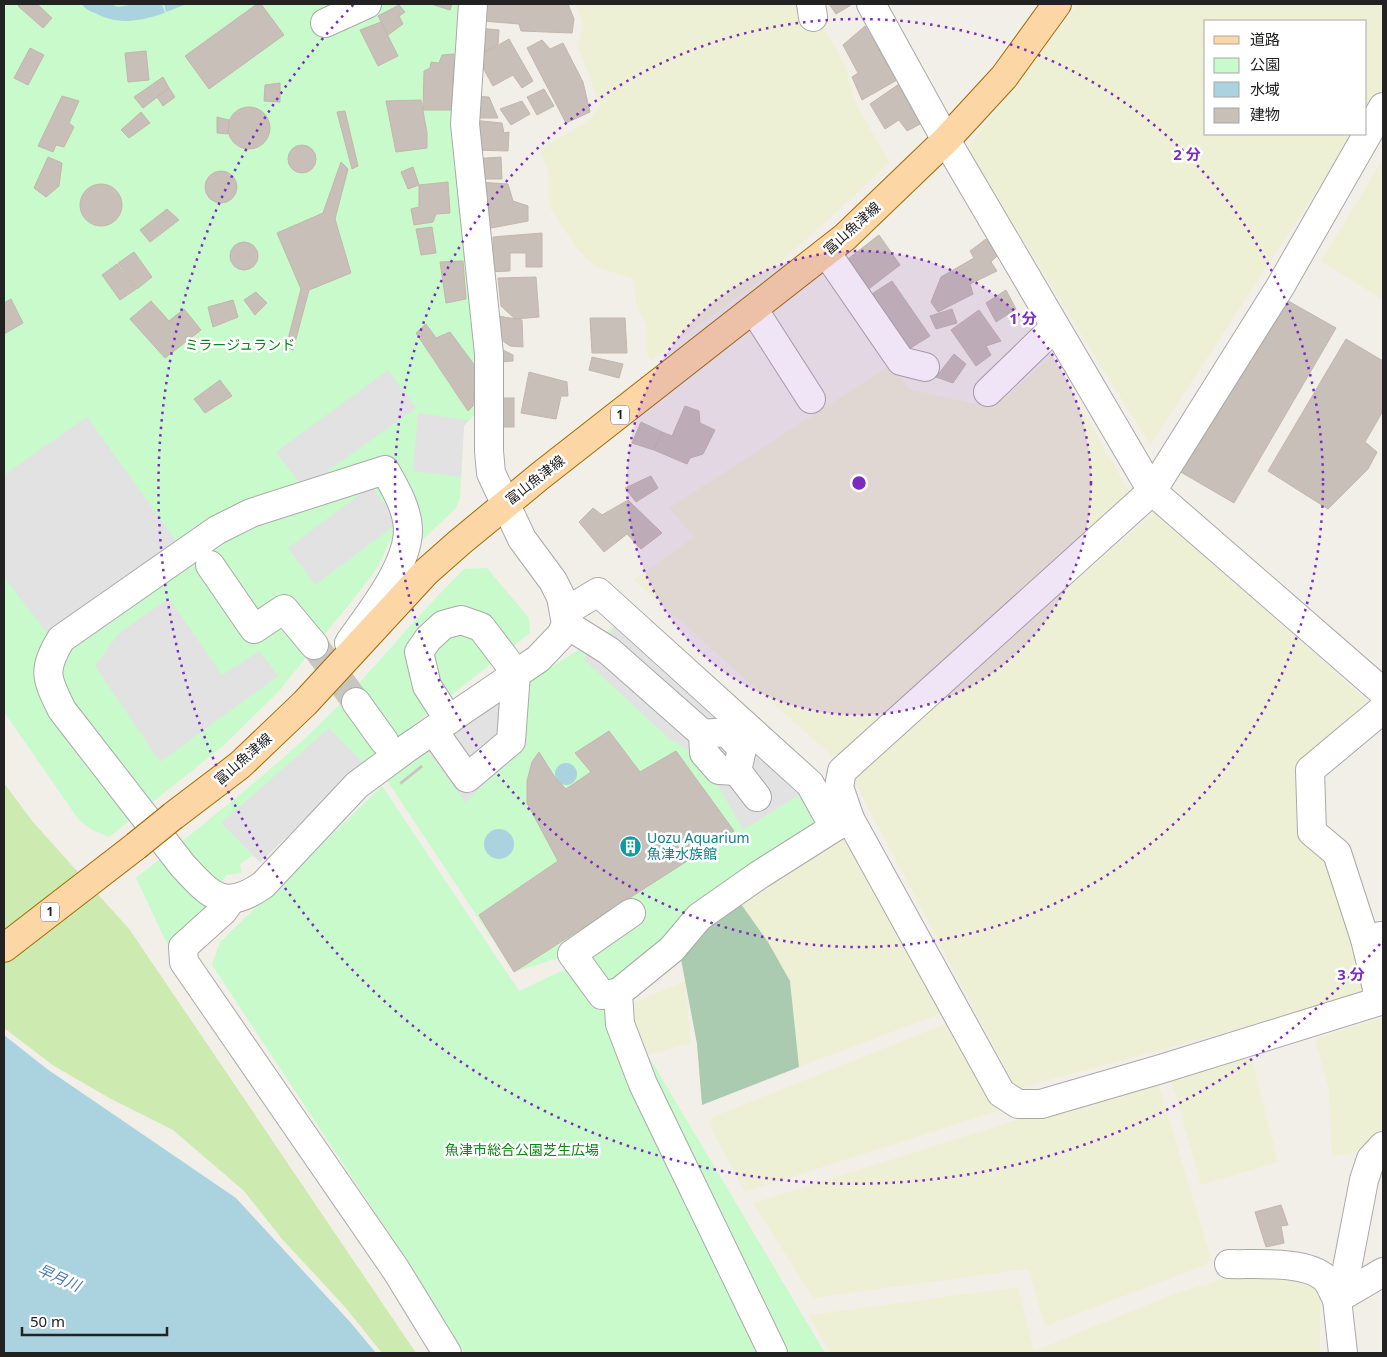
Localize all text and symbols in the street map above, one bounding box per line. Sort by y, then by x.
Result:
legend [1204,20,1367,135]
text: 道路 [1250,29,1280,49]
text: 公園 [1250,54,1280,74]
text: 水域 [1250,79,1280,99]
text: 建物 [1250,104,1280,124]
text: 2 分 [1173,144,1201,164]
street label: 富山魚津線 [819,197,884,258]
text: 1 分 [1009,308,1037,328]
park label: ミラージュランド [185,335,295,354]
road number: 1 [611,406,629,424]
street label: 富山魚津線 [501,451,568,509]
centre of rings [850,474,868,492]
street label: 富山魚津線 [210,728,275,789]
place label: Uozu Aquarium 魚津水族館 [647,828,750,863]
building icon: Uozu Aquarium 魚津水族館 [619,834,643,858]
road number: 1 [41,902,59,922]
text: 3 分 [1337,964,1365,984]
park label: 魚津市総合公園芝生広場 [445,1140,599,1159]
water label: 早月川 [35,1259,86,1296]
scale bar [22,1304,168,1336]
text: 50 m [30,1311,65,1331]

